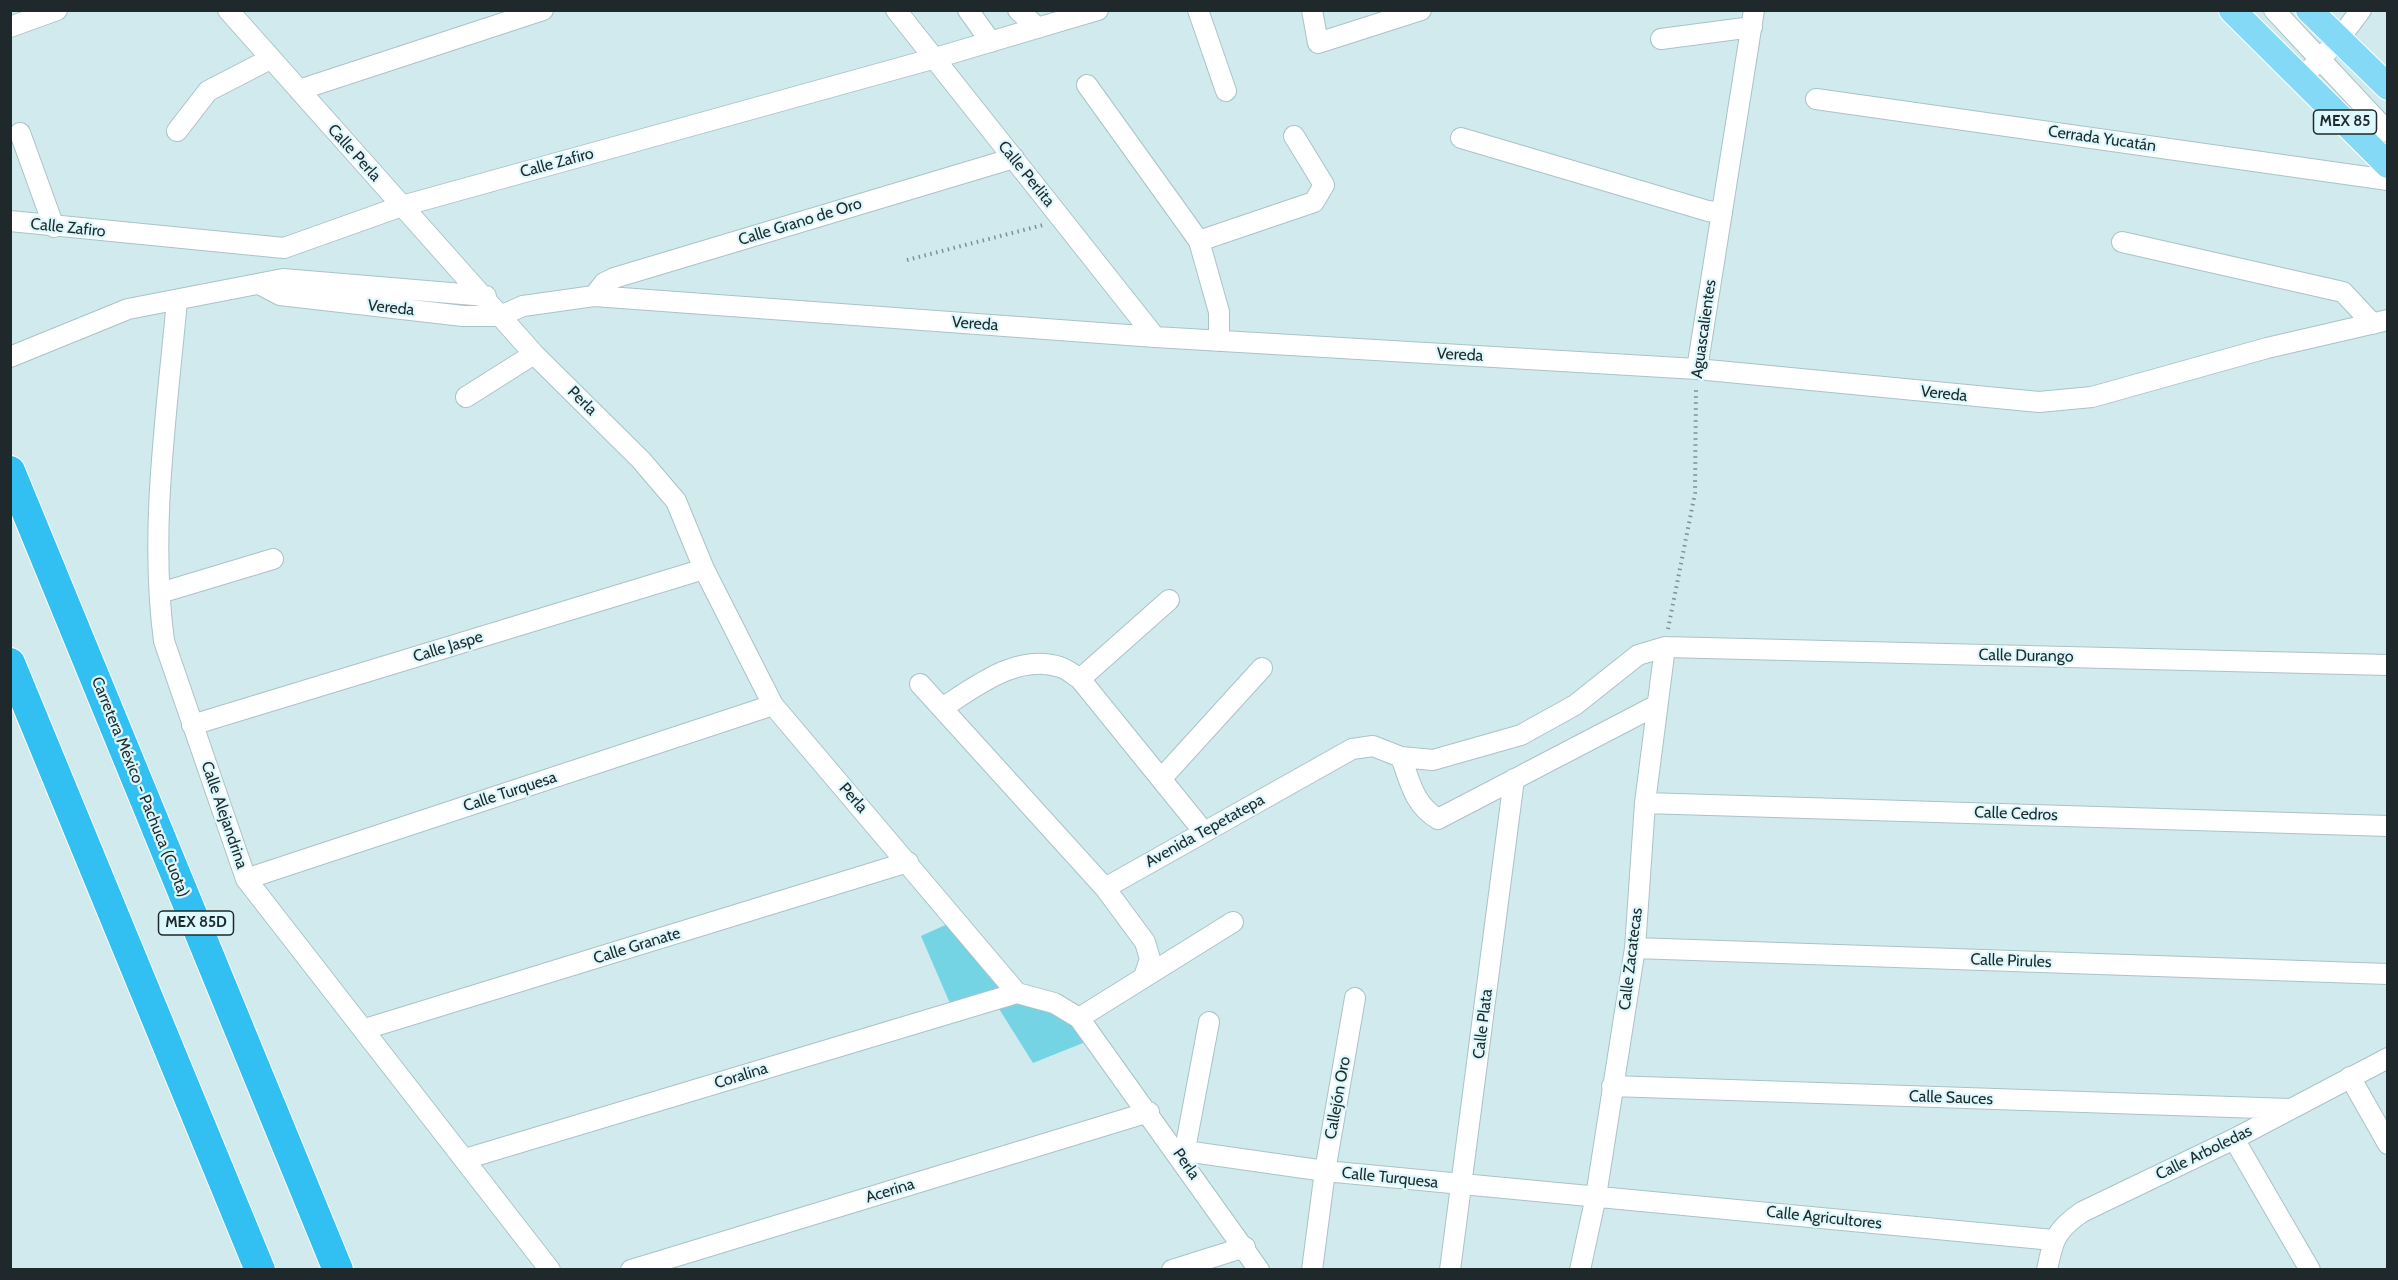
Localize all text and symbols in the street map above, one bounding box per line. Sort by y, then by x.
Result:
road number: MEX 85 [2314,110,2376,134]
street label: Calle Perla [323,120,385,186]
street label: Cerrada Yucatán [2047,122,2157,156]
street label: Calle Perlita [994,137,1058,211]
street label: Calle Zafiro [518,144,596,182]
street label: Calle Grano de Oro [736,194,864,250]
street label: Calle Zafiro [30,215,106,241]
street label: Aguascalientes [1688,278,1720,380]
street label: Vereda [367,296,415,320]
street label: Vereda [951,313,999,335]
street label: Vereda [1436,344,1484,366]
street label: Perla [563,382,601,420]
street label: Vereda [1920,382,1968,406]
street label: Calle Jaspe [411,627,485,667]
street label: Calle Durango [1978,646,2074,666]
street label: Carretera México - Pachuca (Cuota) [87,674,193,900]
street label: Calle Alejandrina [197,759,251,871]
street label: Calle Turquesa [461,768,559,816]
street label: Perla [835,779,871,817]
street label: Avenida Tepetatepa [1142,790,1268,872]
street label: Calle Cedros [1974,803,2058,825]
street label: Calle Zacatecas [1615,907,1647,1011]
road number: MEX 85D [158,911,234,935]
street label: Calle Granate [591,924,683,968]
street label: Calle Pirules [1970,950,2052,972]
street label: Calle Plata [1469,988,1497,1060]
street label: Callejón Oro [1321,1055,1355,1141]
street label: Coralina [712,1059,770,1093]
street label: Calle Sauces [1909,1087,1993,1109]
street label: Calle Arboledas [2153,1121,2255,1185]
street label: Perla [1168,1145,1204,1183]
street label: Calle Turquesa [1341,1163,1439,1193]
street label: Acerina [863,1174,917,1208]
street label: Calle Agricultores [1765,1202,1883,1234]

